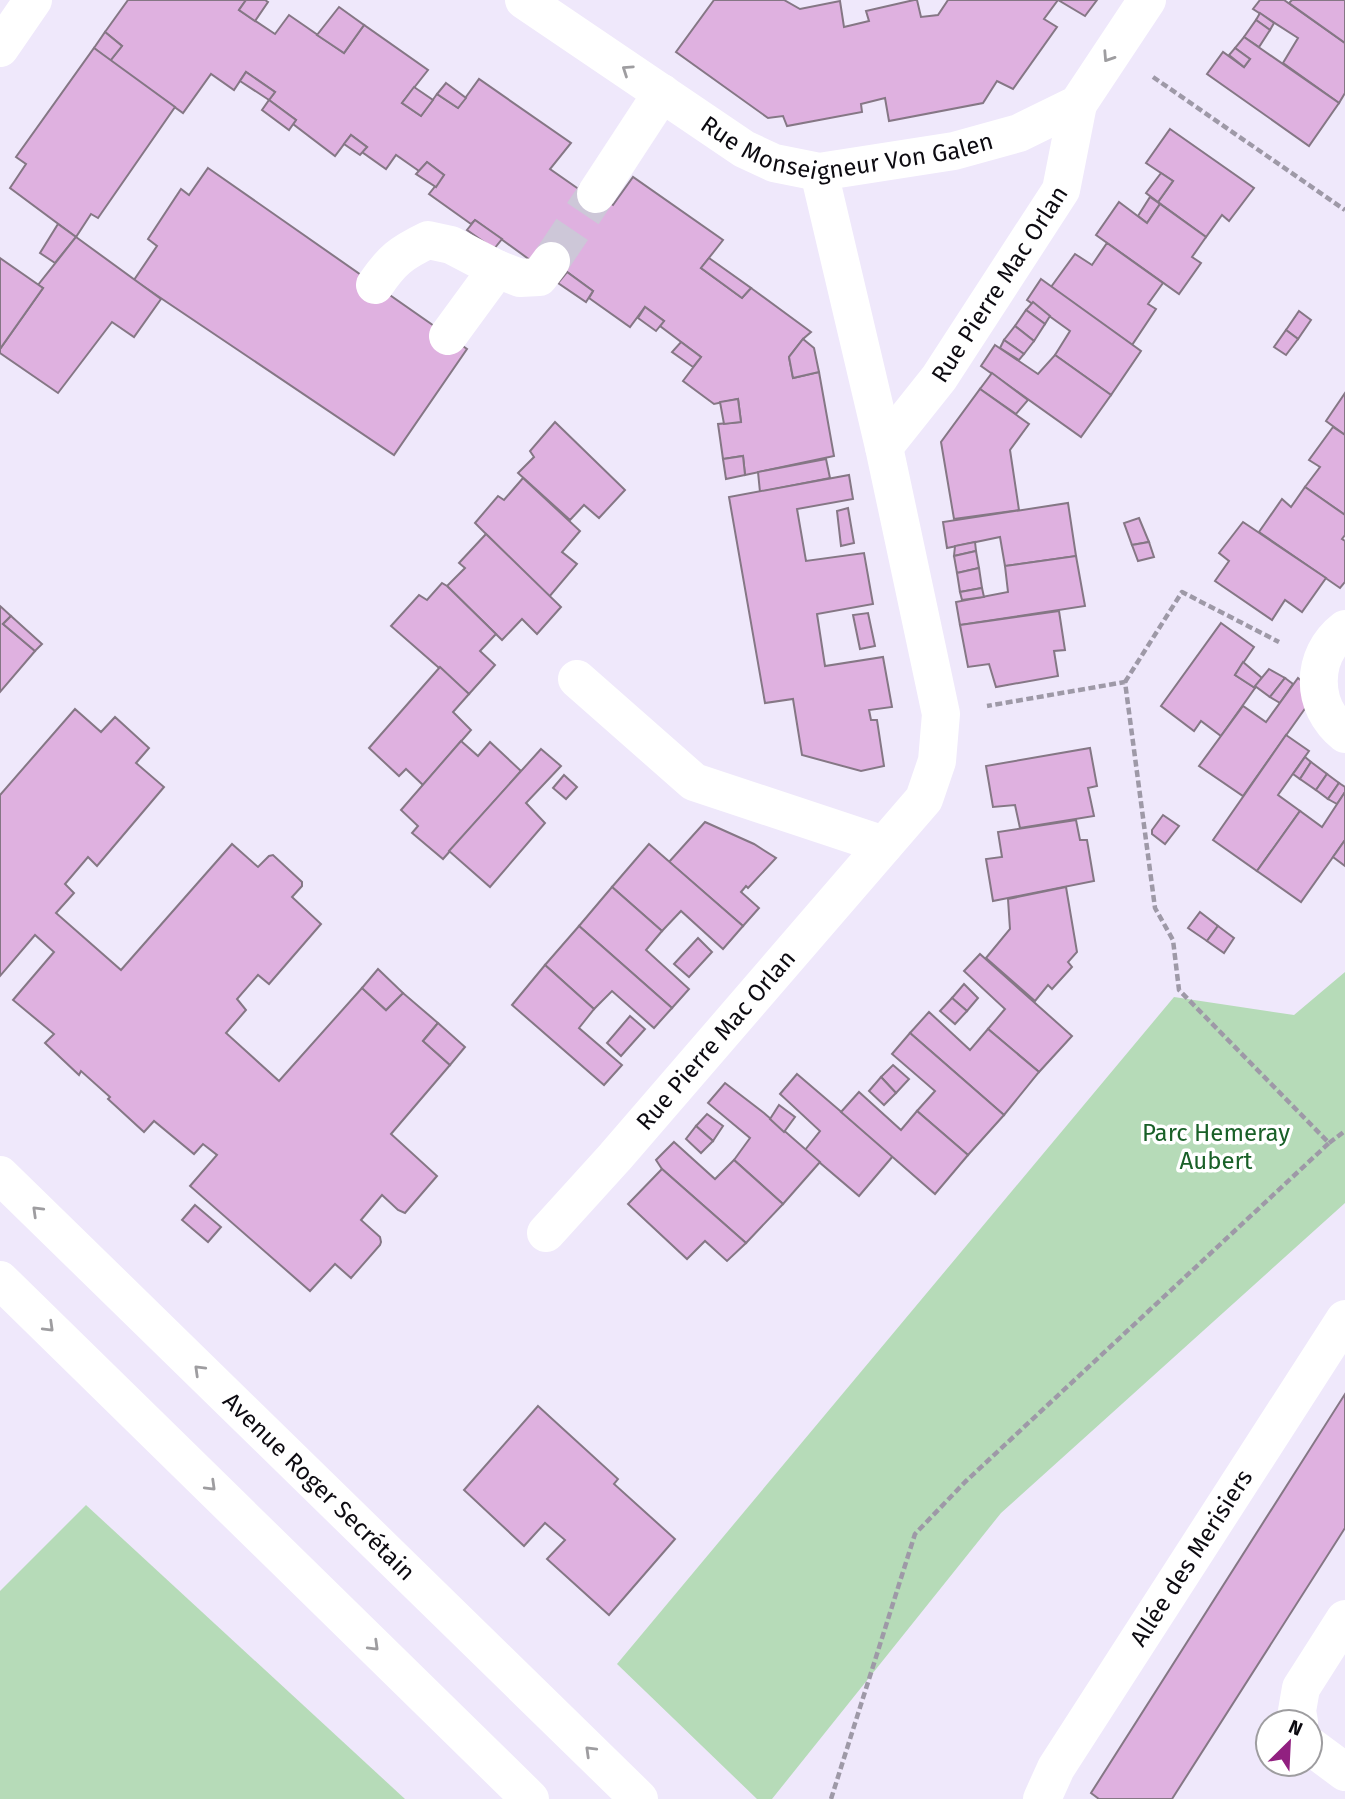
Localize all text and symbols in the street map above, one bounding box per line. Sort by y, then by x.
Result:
one-way arrow [1104,49,1117,62]
one-way arrow [622,65,635,78]
street label: Rue Monseigneur Von Galen [696,110,996,186]
street label: Rue Pierre Mac Orlan [926,181,1074,388]
street label: Rue Pierre Mac Orlan [631,944,801,1136]
park label: Parc Hemeray Aubert [1142,1119,1290,1175]
one-way arrow [32,1206,45,1219]
one-way arrow [41,1319,54,1332]
one-way arrow [195,1365,208,1378]
street label: Avenue Roger Secrétain [217,1387,421,1586]
street label: Allée des Merisiers [1124,1464,1258,1651]
one-way arrow [203,1478,216,1491]
one-way arrow [366,1637,379,1650]
north arrow [1254,1708,1324,1778]
text: N [1285,1715,1306,1741]
one-way arrow [585,1747,598,1760]

